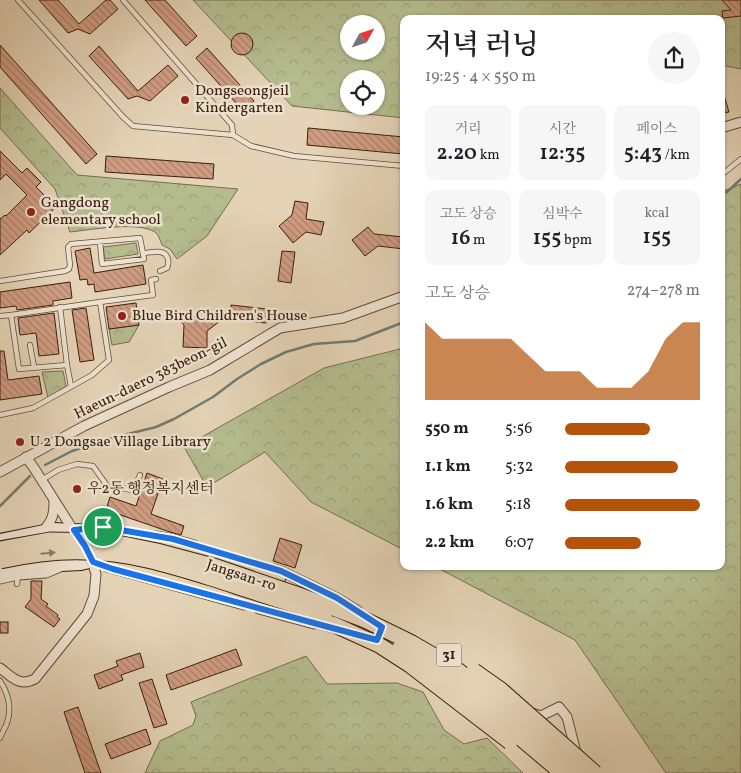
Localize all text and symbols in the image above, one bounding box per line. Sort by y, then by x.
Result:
north arrow [340,15,385,60]
map controls [340,15,385,115]
text: 저녁 러닝 [425,27,539,66]
button: share [648,32,700,84]
text: 19:25 · 4 × 550 m [425,66,536,88]
button: locate [340,70,385,115]
place label: Dongseongjeil Kindergarten [195,81,289,119]
marker: Dongseongjeil Kindergarten [179,94,191,106]
text: 거리 [455,120,482,139]
text: 시간 [549,120,576,139]
text: 페이스 [637,120,677,139]
text: 2.20 [437,139,477,168]
text: 12:35 [540,139,585,168]
text: 5:43 [624,139,662,168]
text: km [477,146,500,165]
text: /km [662,146,690,165]
place label: Gangdong elementary school [41,193,161,231]
text: kcal [644,204,669,223]
text: 고도 상승 [440,205,497,224]
text: 심박수 [542,205,583,224]
marker: Gangdong elementary school [25,206,37,218]
text: 155 [643,223,671,252]
text: 16 [451,224,470,253]
text: 155 [533,224,561,253]
text: m [470,231,486,250]
text: bpm [561,231,592,250]
text: 274–278 m [627,280,700,302]
text: 고도 상승 [425,283,490,305]
place label: Blue Bird Children's House [132,306,307,327]
marker: Blue Bird Children's House [116,310,128,322]
street label: Haeun-daero 383beon-gil [71,333,231,425]
text: 550 m [425,418,469,440]
text: 5:56 [505,418,532,440]
place label: U 2 Dongsae Village Library [30,432,211,453]
marker: U 2 Dongsae Village Library [14,436,26,448]
text: 1.1 km [425,456,471,478]
text: 5:32 [505,456,533,478]
place label: 우2동 행정복지센터 [87,479,214,500]
marker: 우2동 행정복지센터 [71,483,83,495]
text: 1.6 km [425,494,473,516]
text: 5:18 [505,494,531,516]
pin [82,506,124,548]
icon: arrive [89,513,117,541]
text: 2.2 km [425,532,475,554]
text: 6:07 [505,532,534,554]
one-way arrow [40,549,56,557]
street label: Jangsan-ro [203,555,279,597]
road number: 31 [436,644,462,666]

